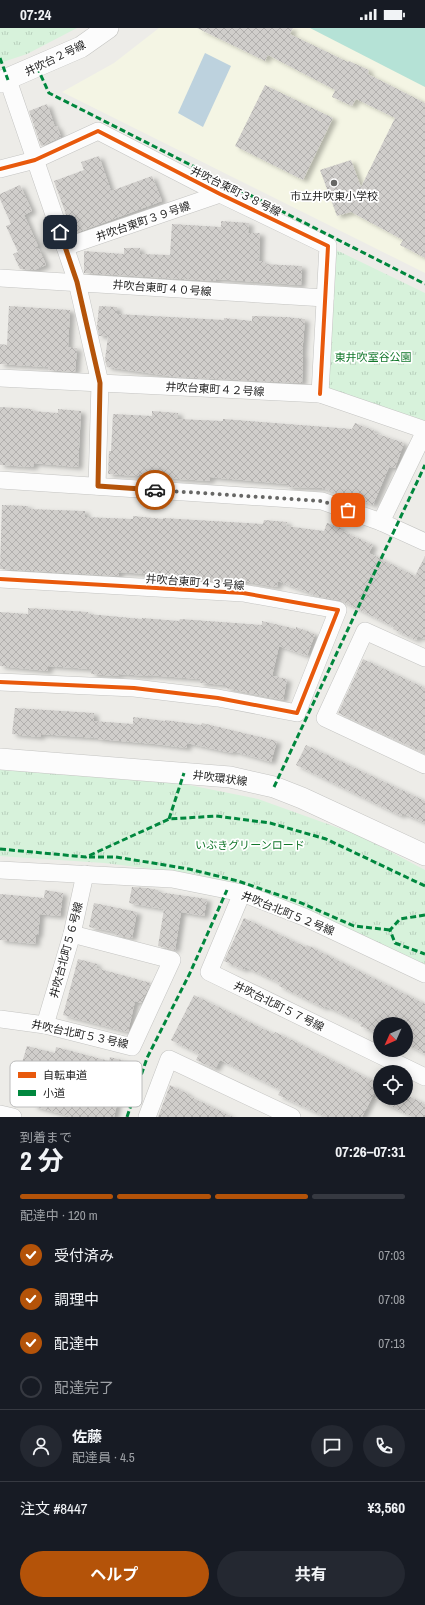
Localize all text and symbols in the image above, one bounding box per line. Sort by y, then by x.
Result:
text: 07:24 [20,4,51,25]
street label: 井吹台２号線 [22,37,88,79]
street label: 井吹台東町３８号線 [188,163,284,219]
marker: 市立井吹東小学校 [329,178,339,188]
place label: 市立井吹東小学校 [290,189,378,203]
street label: 井吹台東町３９号線 [94,198,192,244]
pin [43,215,77,249]
icon: home [49,221,71,243]
street label: 井吹台東町４０号線 [112,278,212,298]
park label: 東井吹室谷公園 [335,350,412,364]
street label: 井吹台東町４２号線 [165,379,265,399]
courier [135,470,175,510]
icon: car [144,479,166,501]
pin [331,493,365,527]
icon: bag [337,499,359,521]
street label: 井吹台東町４３号線 [145,572,245,592]
street label: 井吹環状線 [192,768,248,788]
park label: いぶきグリーンロード [195,838,305,852]
street label: 井吹台北町５２号線 [239,888,337,938]
street label: 井吹台北町５６号線 [46,900,86,1000]
street label: 井吹台北町５７号線 [231,978,327,1034]
street label: 井吹台北町５３号線 [30,1017,130,1051]
north arrow [373,1017,413,1057]
map controls [373,1017,413,1105]
legend [10,1061,142,1107]
button: locate [373,1065,413,1105]
text: 自転車道 [43,1068,87,1082]
text: 小道 [43,1086,65,1100]
text: 到着まで [20,1129,72,1146]
text: 07:26–07:31 [335,1141,405,1162]
text: 2 分 [20,1143,64,1178]
text: 配達中 · 120 m [20,1207,98,1224]
icon: check [20,1244,42,1266]
text: 受付済み [54,1245,114,1266]
text: 07:03 [378,1247,405,1264]
icon: check [20,1288,42,1310]
text: 調理中 [54,1289,99,1310]
text: 07:08 [378,1291,405,1308]
icon: check [20,1332,42,1354]
text: 配達中 [54,1333,99,1354]
text: 07:13 [378,1335,405,1352]
text: 配達完了 [54,1377,114,1398]
button: person [20,1425,62,1467]
button: chat [311,1425,353,1467]
button: phone [363,1425,405,1467]
text: 佐藤 [72,1426,102,1447]
text: 配達員 · 4.5 [72,1449,135,1466]
text: ¥3,560 [367,1497,405,1518]
text: 注文 #8447 [20,1498,88,1519]
button: ヘルプ [20,1551,209,1597]
button: 共有 [217,1551,405,1597]

